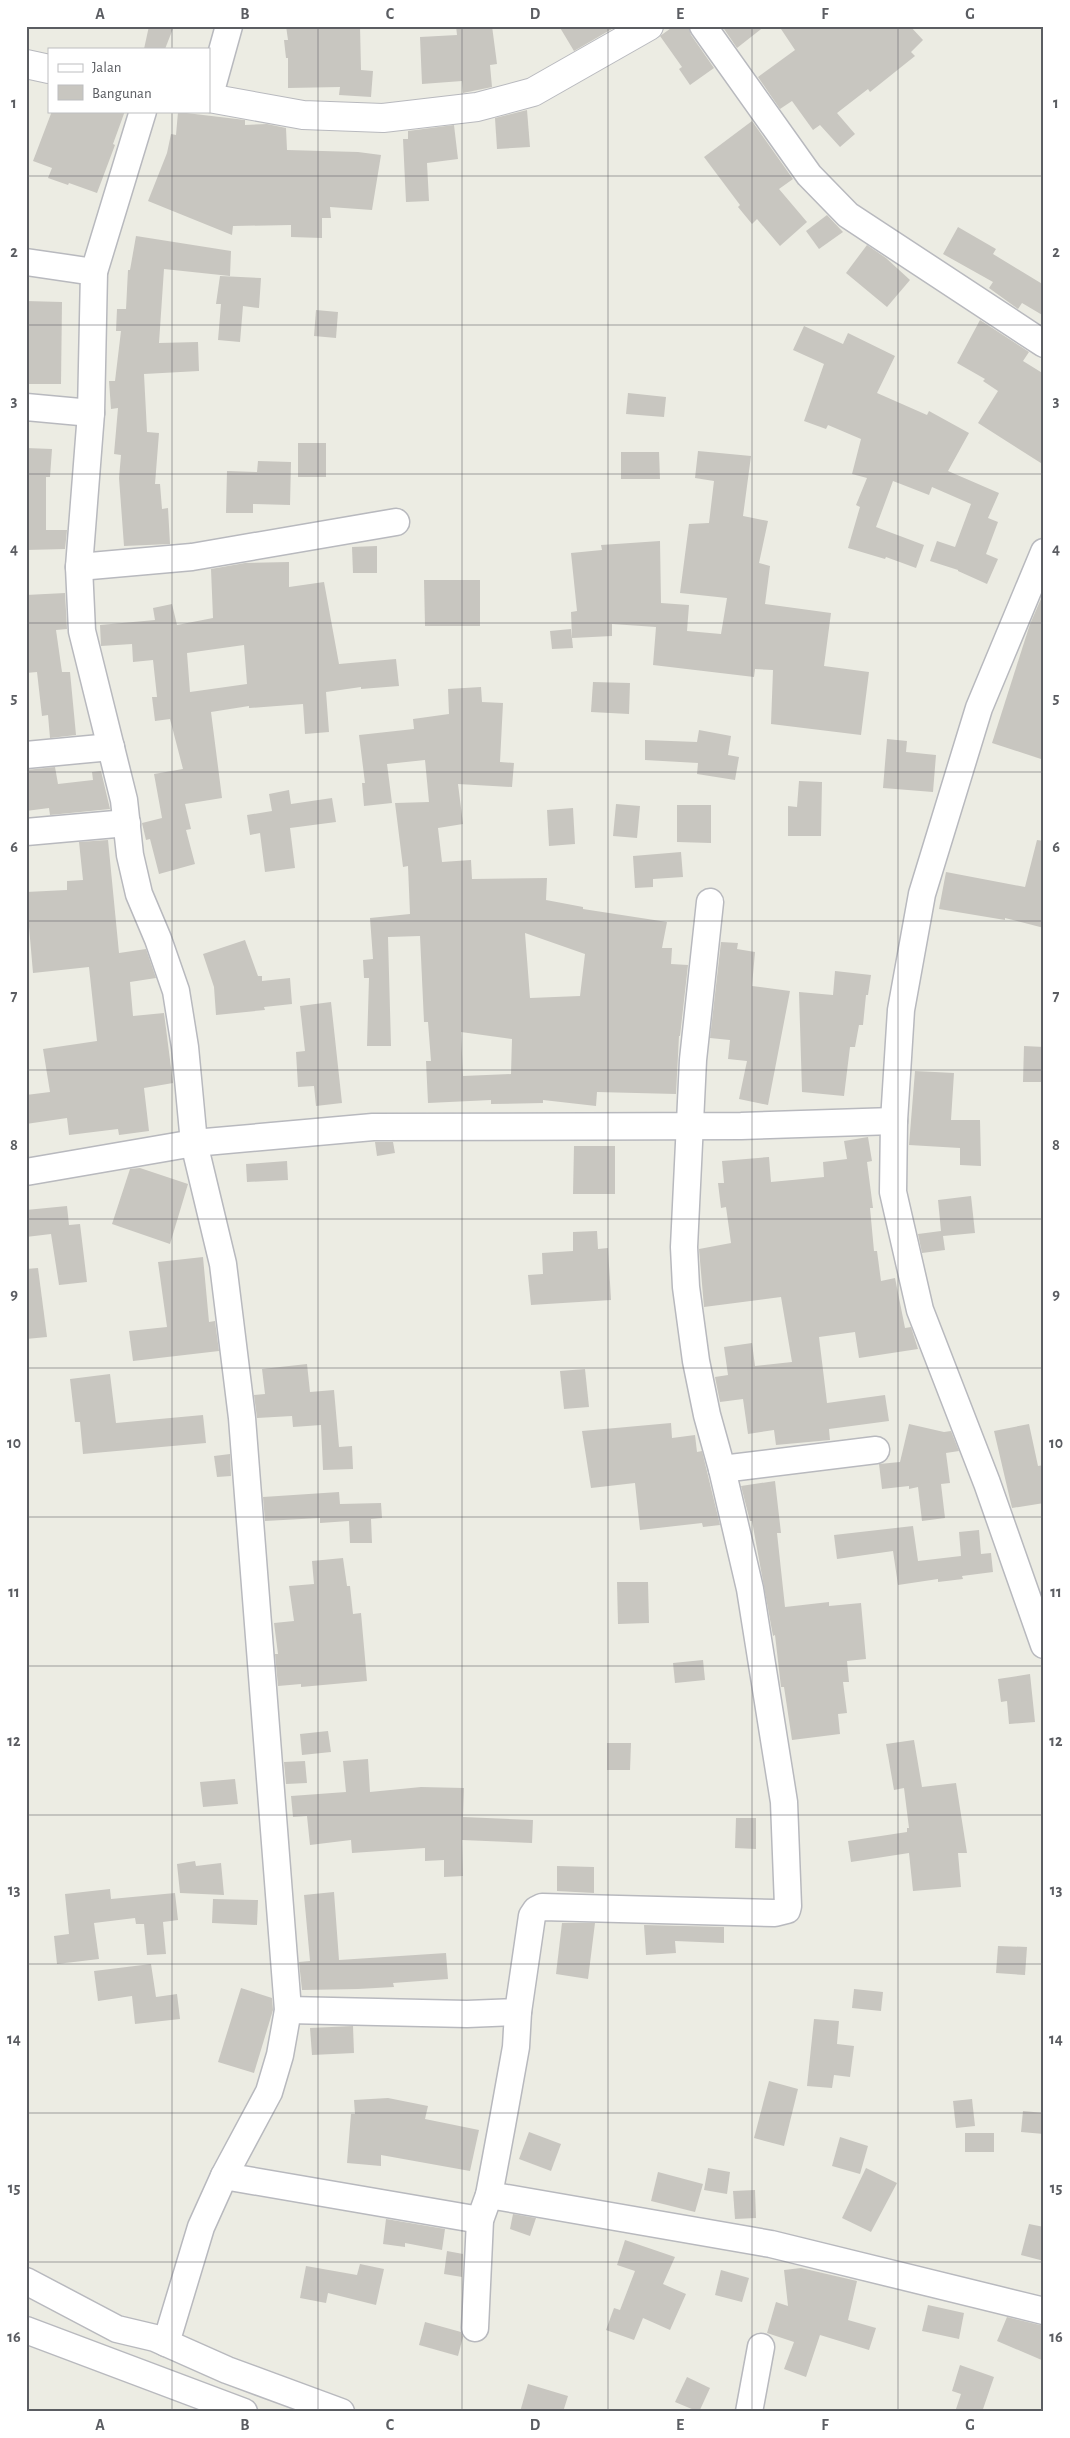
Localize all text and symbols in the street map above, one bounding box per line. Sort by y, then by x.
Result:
text: A [95,6,105,22]
text: B [240,6,250,22]
text: C [386,6,395,22]
text: D [530,6,541,22]
text: E [676,6,684,22]
text: F [821,6,829,22]
text: G [965,6,975,22]
legend [48,48,210,112]
text: Jalan [92,60,122,75]
text: Bangunan [92,86,152,101]
text: 1 [11,95,17,111]
text: 1 [1053,95,1059,111]
text: 2 [10,244,18,260]
text: 2 [1052,244,1060,260]
text: 3 [11,393,18,409]
text: 3 [1053,393,1060,409]
text: 4 [10,541,18,557]
text: 4 [1052,541,1060,557]
text: 5 [11,690,18,706]
text: 5 [1053,690,1060,706]
text: 6 [10,839,18,855]
text: 6 [1052,839,1060,855]
text: 7 [11,988,18,1004]
text: 7 [1053,988,1060,1004]
text: 8 [10,1137,18,1153]
text: 8 [1052,1137,1060,1153]
text: 9 [10,1286,18,1302]
text: 9 [1052,1286,1060,1302]
text: 10 [7,1435,21,1451]
text: 10 [1049,1435,1063,1451]
text: 11 [8,1584,20,1600]
text: 11 [1050,1584,1062,1600]
text: 12 [7,1733,21,1749]
text: 12 [1049,1733,1063,1749]
text: 13 [8,1882,20,1898]
text: 13 [1050,1882,1062,1898]
text: 14 [7,2031,21,2047]
text: 14 [1049,2031,1063,2047]
text: 15 [8,2180,20,2196]
text: 15 [1050,2180,1062,2196]
text: 16 [7,2329,21,2345]
text: 16 [1049,2329,1063,2345]
text: A [95,2417,105,2433]
text: B [240,2417,250,2433]
text: C [386,2417,395,2433]
text: D [530,2417,541,2433]
text: E [676,2417,684,2433]
text: F [821,2417,829,2433]
text: G [965,2417,975,2433]

